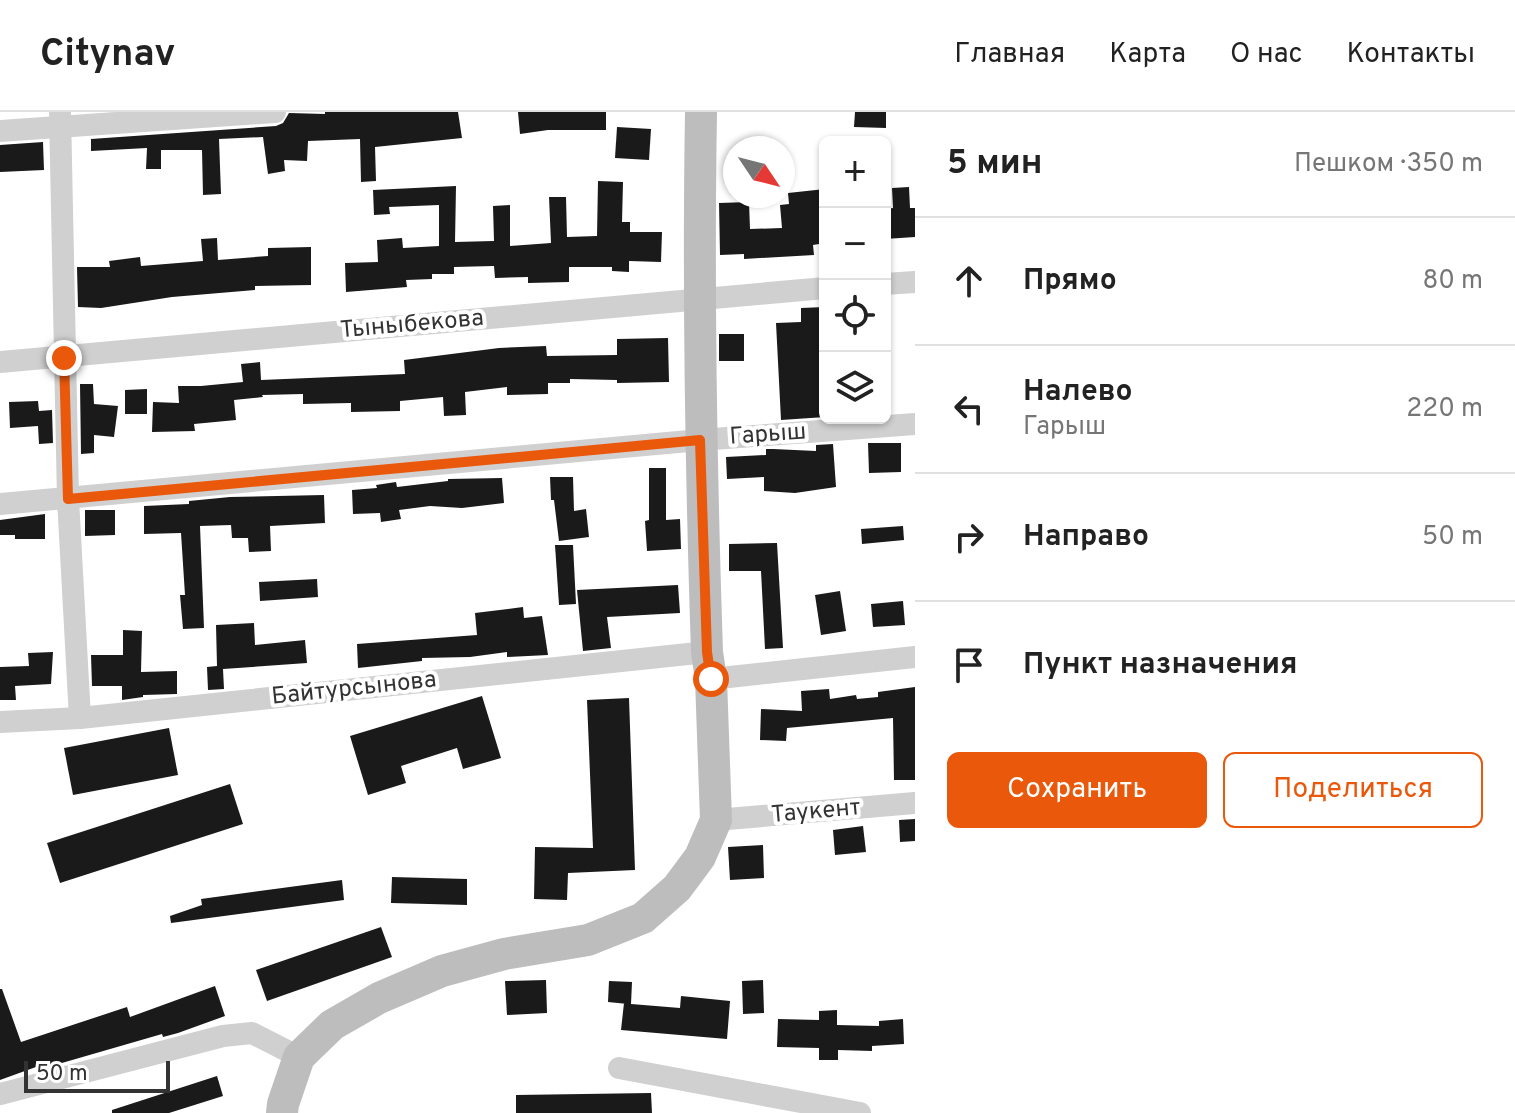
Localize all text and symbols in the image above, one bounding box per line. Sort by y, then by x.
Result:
text: Citynav [40,31,176,80]
text: Главная [954,37,1065,73]
text: Карта [1109,37,1186,73]
text: О нас [1230,37,1303,73]
text: Контакты [1347,37,1475,73]
north arrow [723,136,795,208]
map controls [819,136,891,424]
button: + [819,136,891,208]
text: 5 мин [947,143,1043,186]
text: Пешком · 350 m [1294,148,1483,181]
button: − [819,208,891,280]
icon: ahead [947,259,991,303]
text: Прямо [1023,263,1117,300]
text: 80 m [1423,265,1483,298]
button: locate [819,280,891,352]
street label: Тыныбекова [339,304,485,346]
route end [46,340,82,376]
button: layers [819,352,891,424]
text: Налево [1023,374,1132,411]
icon: left [947,387,991,431]
text: 220 m [1406,393,1483,426]
text: Гарыш [1023,411,1106,444]
street label: Гарыш [729,417,807,453]
icon: right [947,515,991,559]
text: Направо [1023,519,1149,556]
text: 50 m [1422,521,1483,554]
icon: arrive [947,643,991,687]
text: Пункт назначения [1023,647,1297,684]
route start [693,661,729,697]
street label: Байтурсынова [270,665,438,713]
button: Сохранить [947,752,1207,828]
button: Поделиться [1223,752,1483,828]
street label: Таукент [770,793,862,831]
scale bar [24,1057,170,1093]
text: 50 m [36,1061,88,1088]

